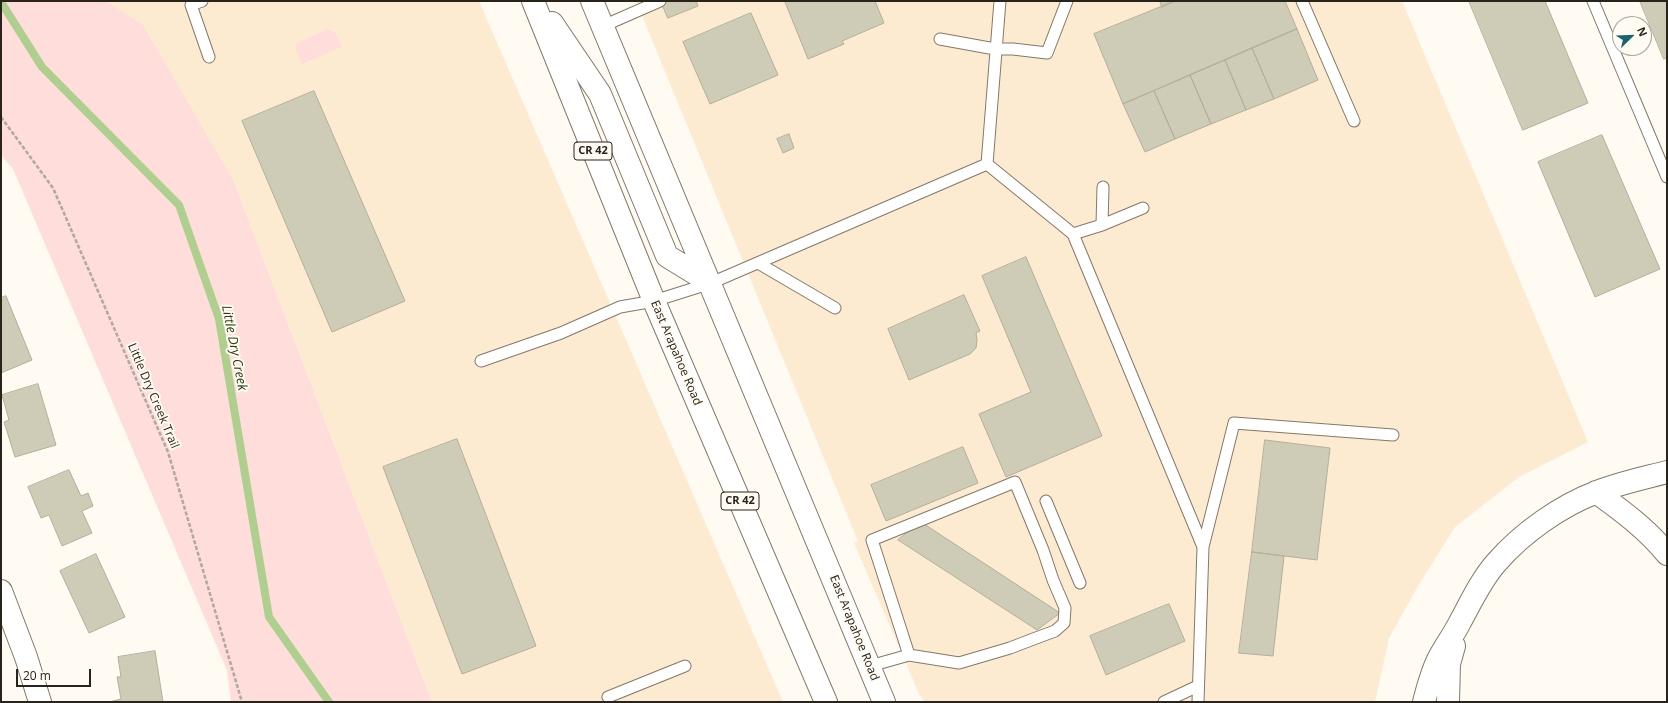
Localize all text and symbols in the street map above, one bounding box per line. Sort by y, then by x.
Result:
north arrow [1612,16,1652,56]
text: N [1634,24,1651,39]
road number: CR 42 [574,142,612,160]
street label: East Arapahoe Road [647,298,705,408]
water label: Little Dry Creek [218,304,250,392]
street label: Little Dry Creek Trail [124,341,182,451]
road number: CR 42 [721,492,759,510]
street label: East Arapahoe Road [826,573,882,683]
scale bar [18,661,93,687]
text: 20 m [23,667,51,684]

